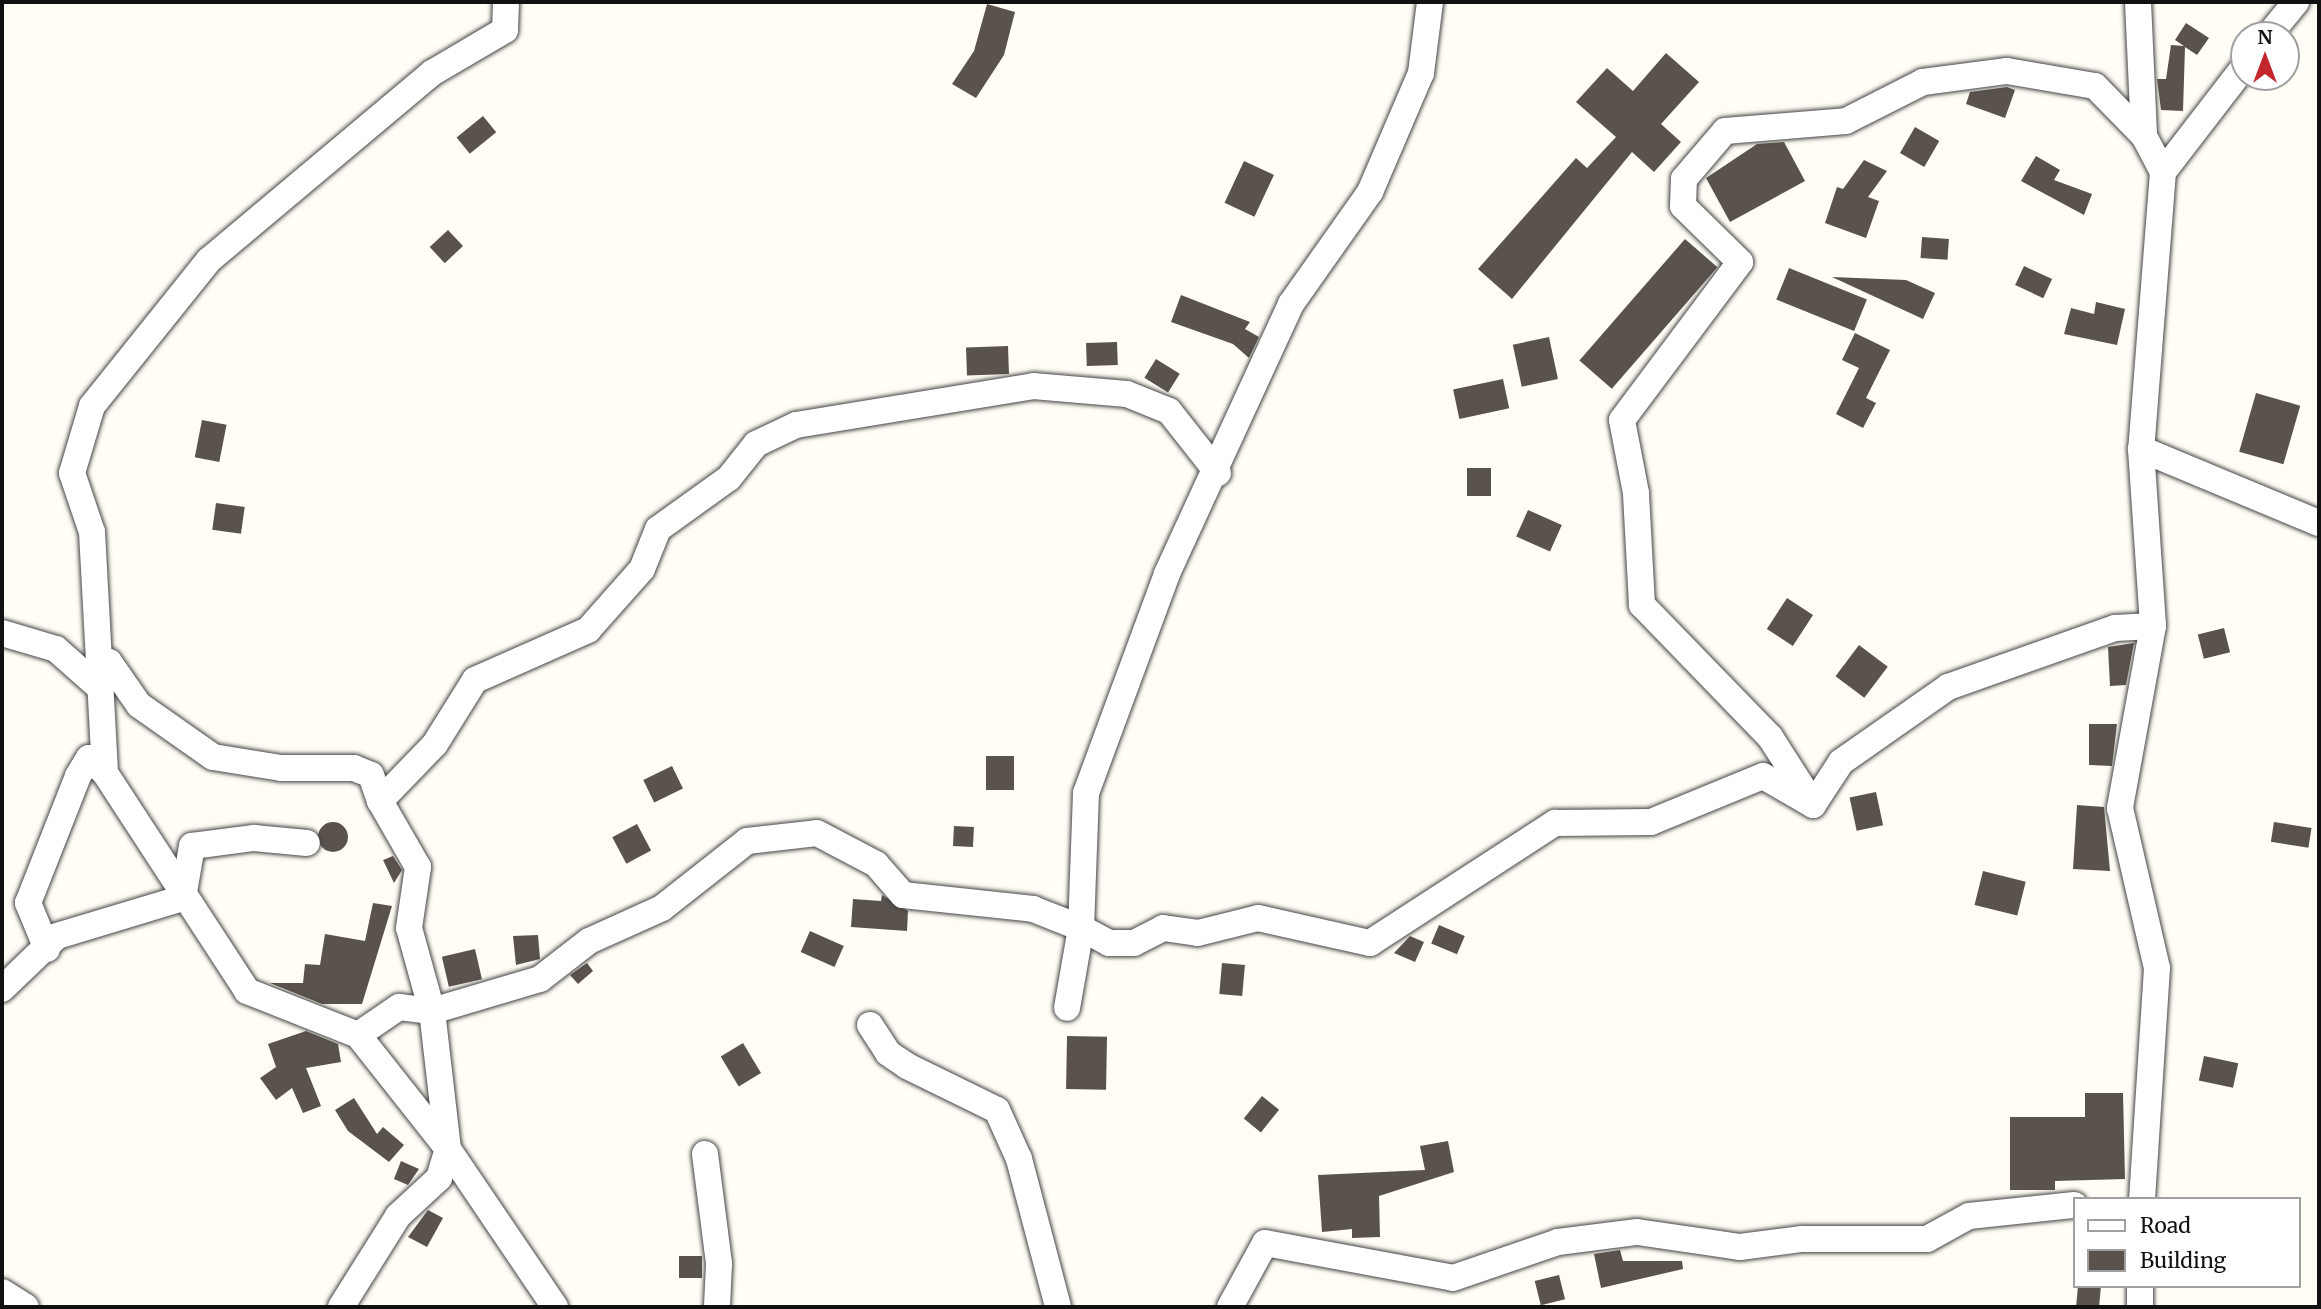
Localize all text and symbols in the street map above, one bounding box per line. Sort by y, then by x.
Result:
north arrow [2230,21,2300,91]
text: N [2257,25,2273,49]
legend [2072,1197,2300,1288]
text: Road [2140,1212,2191,1239]
text: Building [2140,1247,2226,1274]

